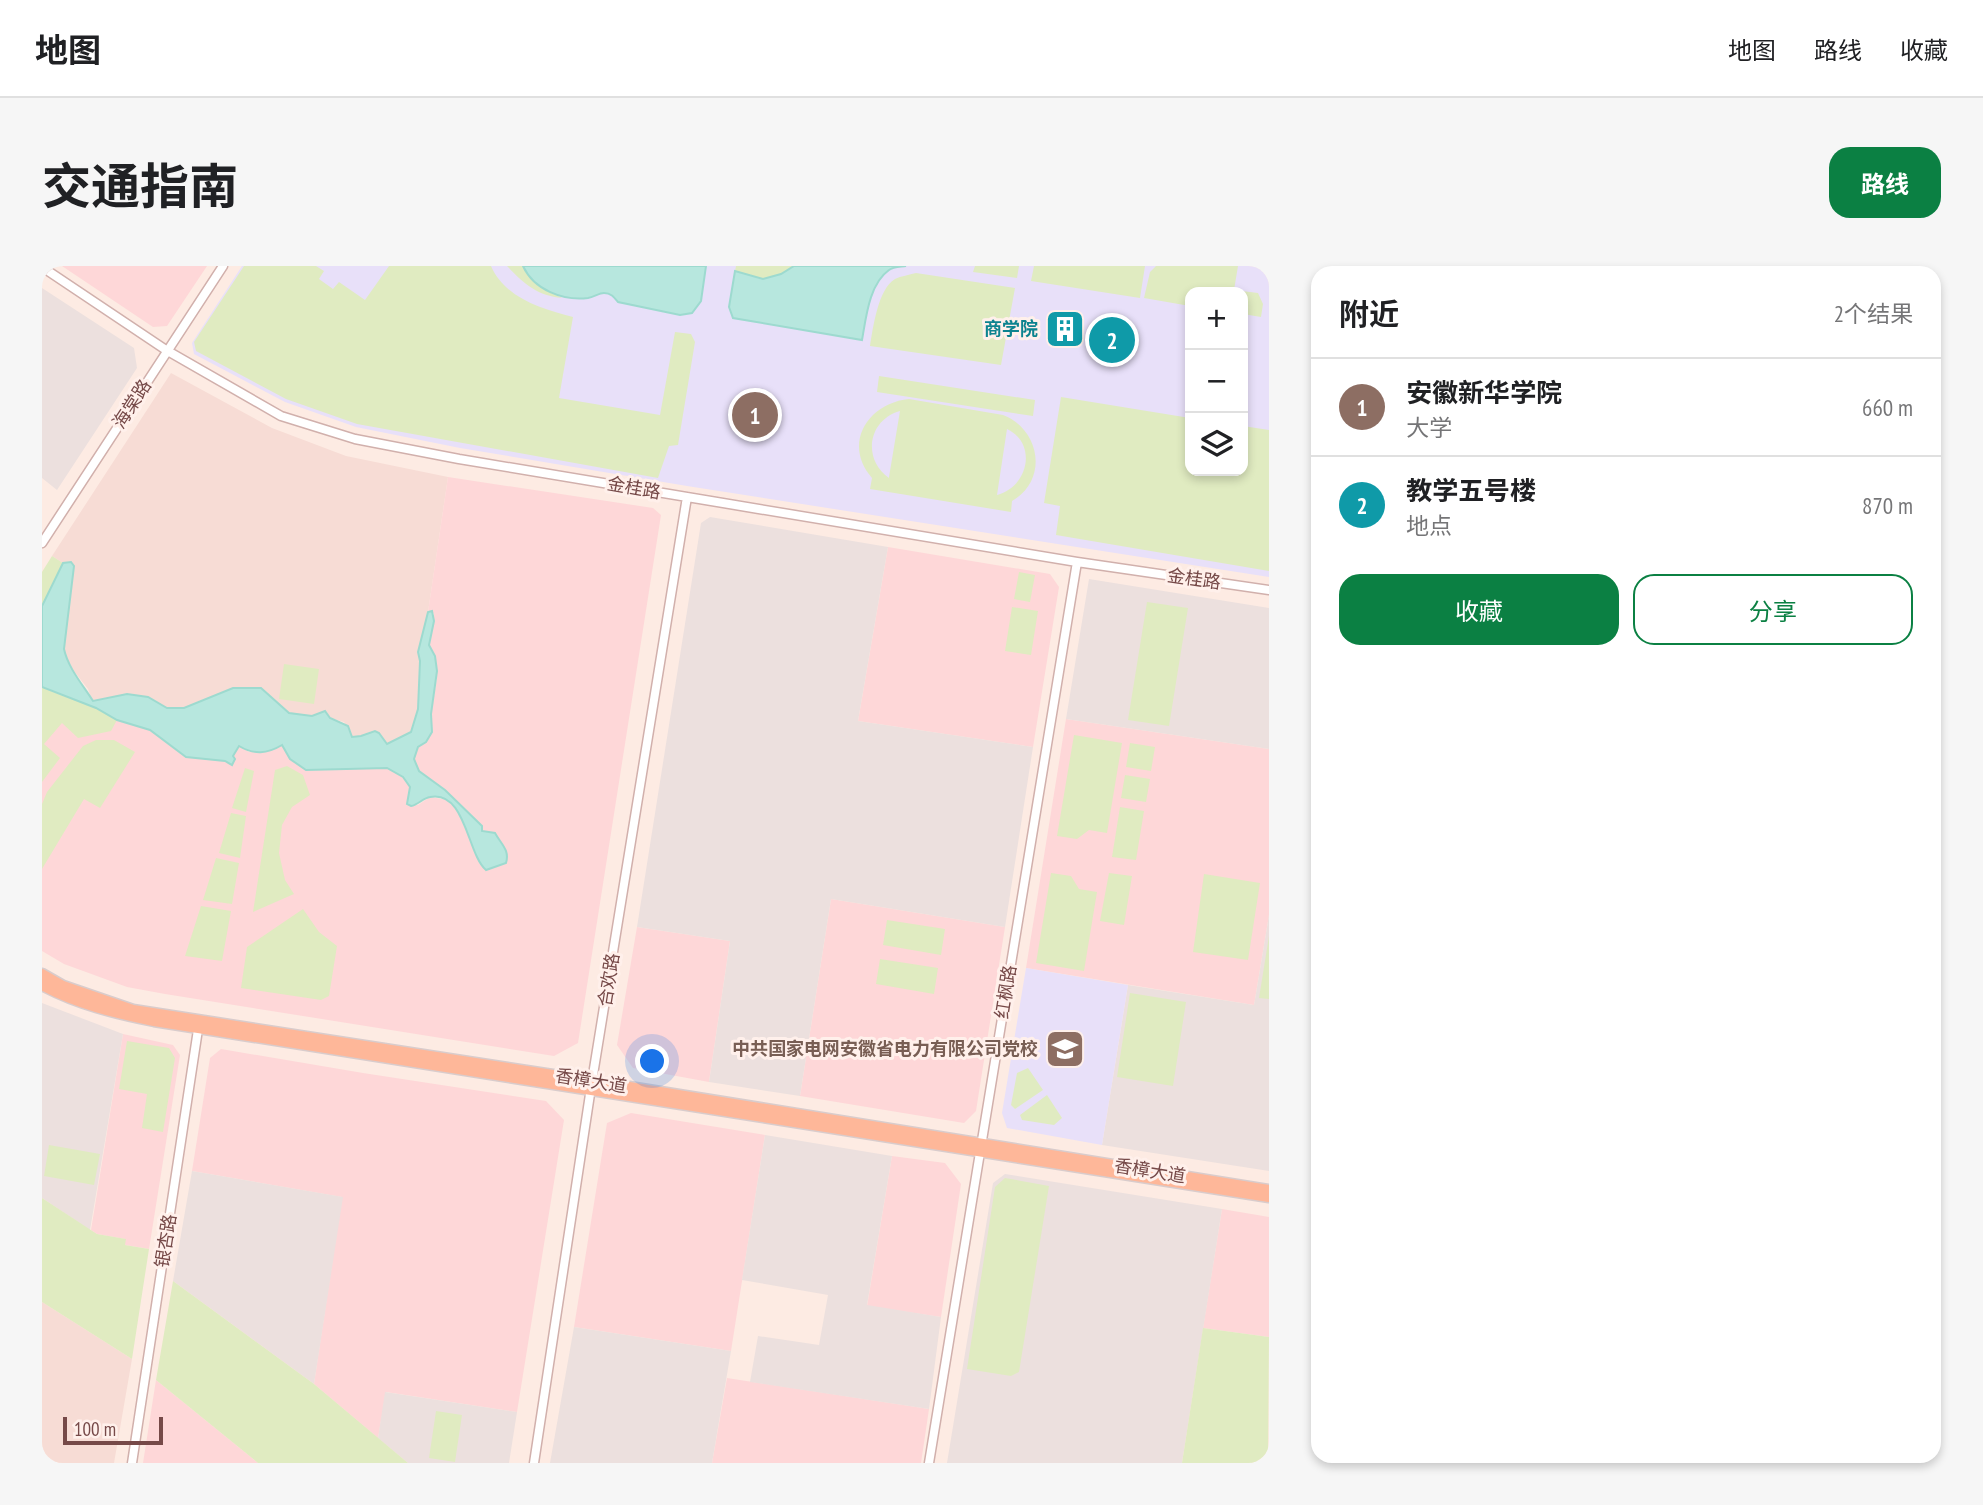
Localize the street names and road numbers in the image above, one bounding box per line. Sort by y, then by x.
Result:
street label: 海棠路 [107,375,156,433]
street label: 金桂路 [606,471,663,504]
street label: 金桂路 [1166,563,1222,594]
street label: 合欢路 [593,951,624,1008]
street label: 红枫路 [990,963,1021,1020]
street label: 香樟大道 [554,1064,628,1097]
street label: 香樟大道 [1113,1154,1187,1187]
street label: 银杏路 [150,1212,181,1269]

